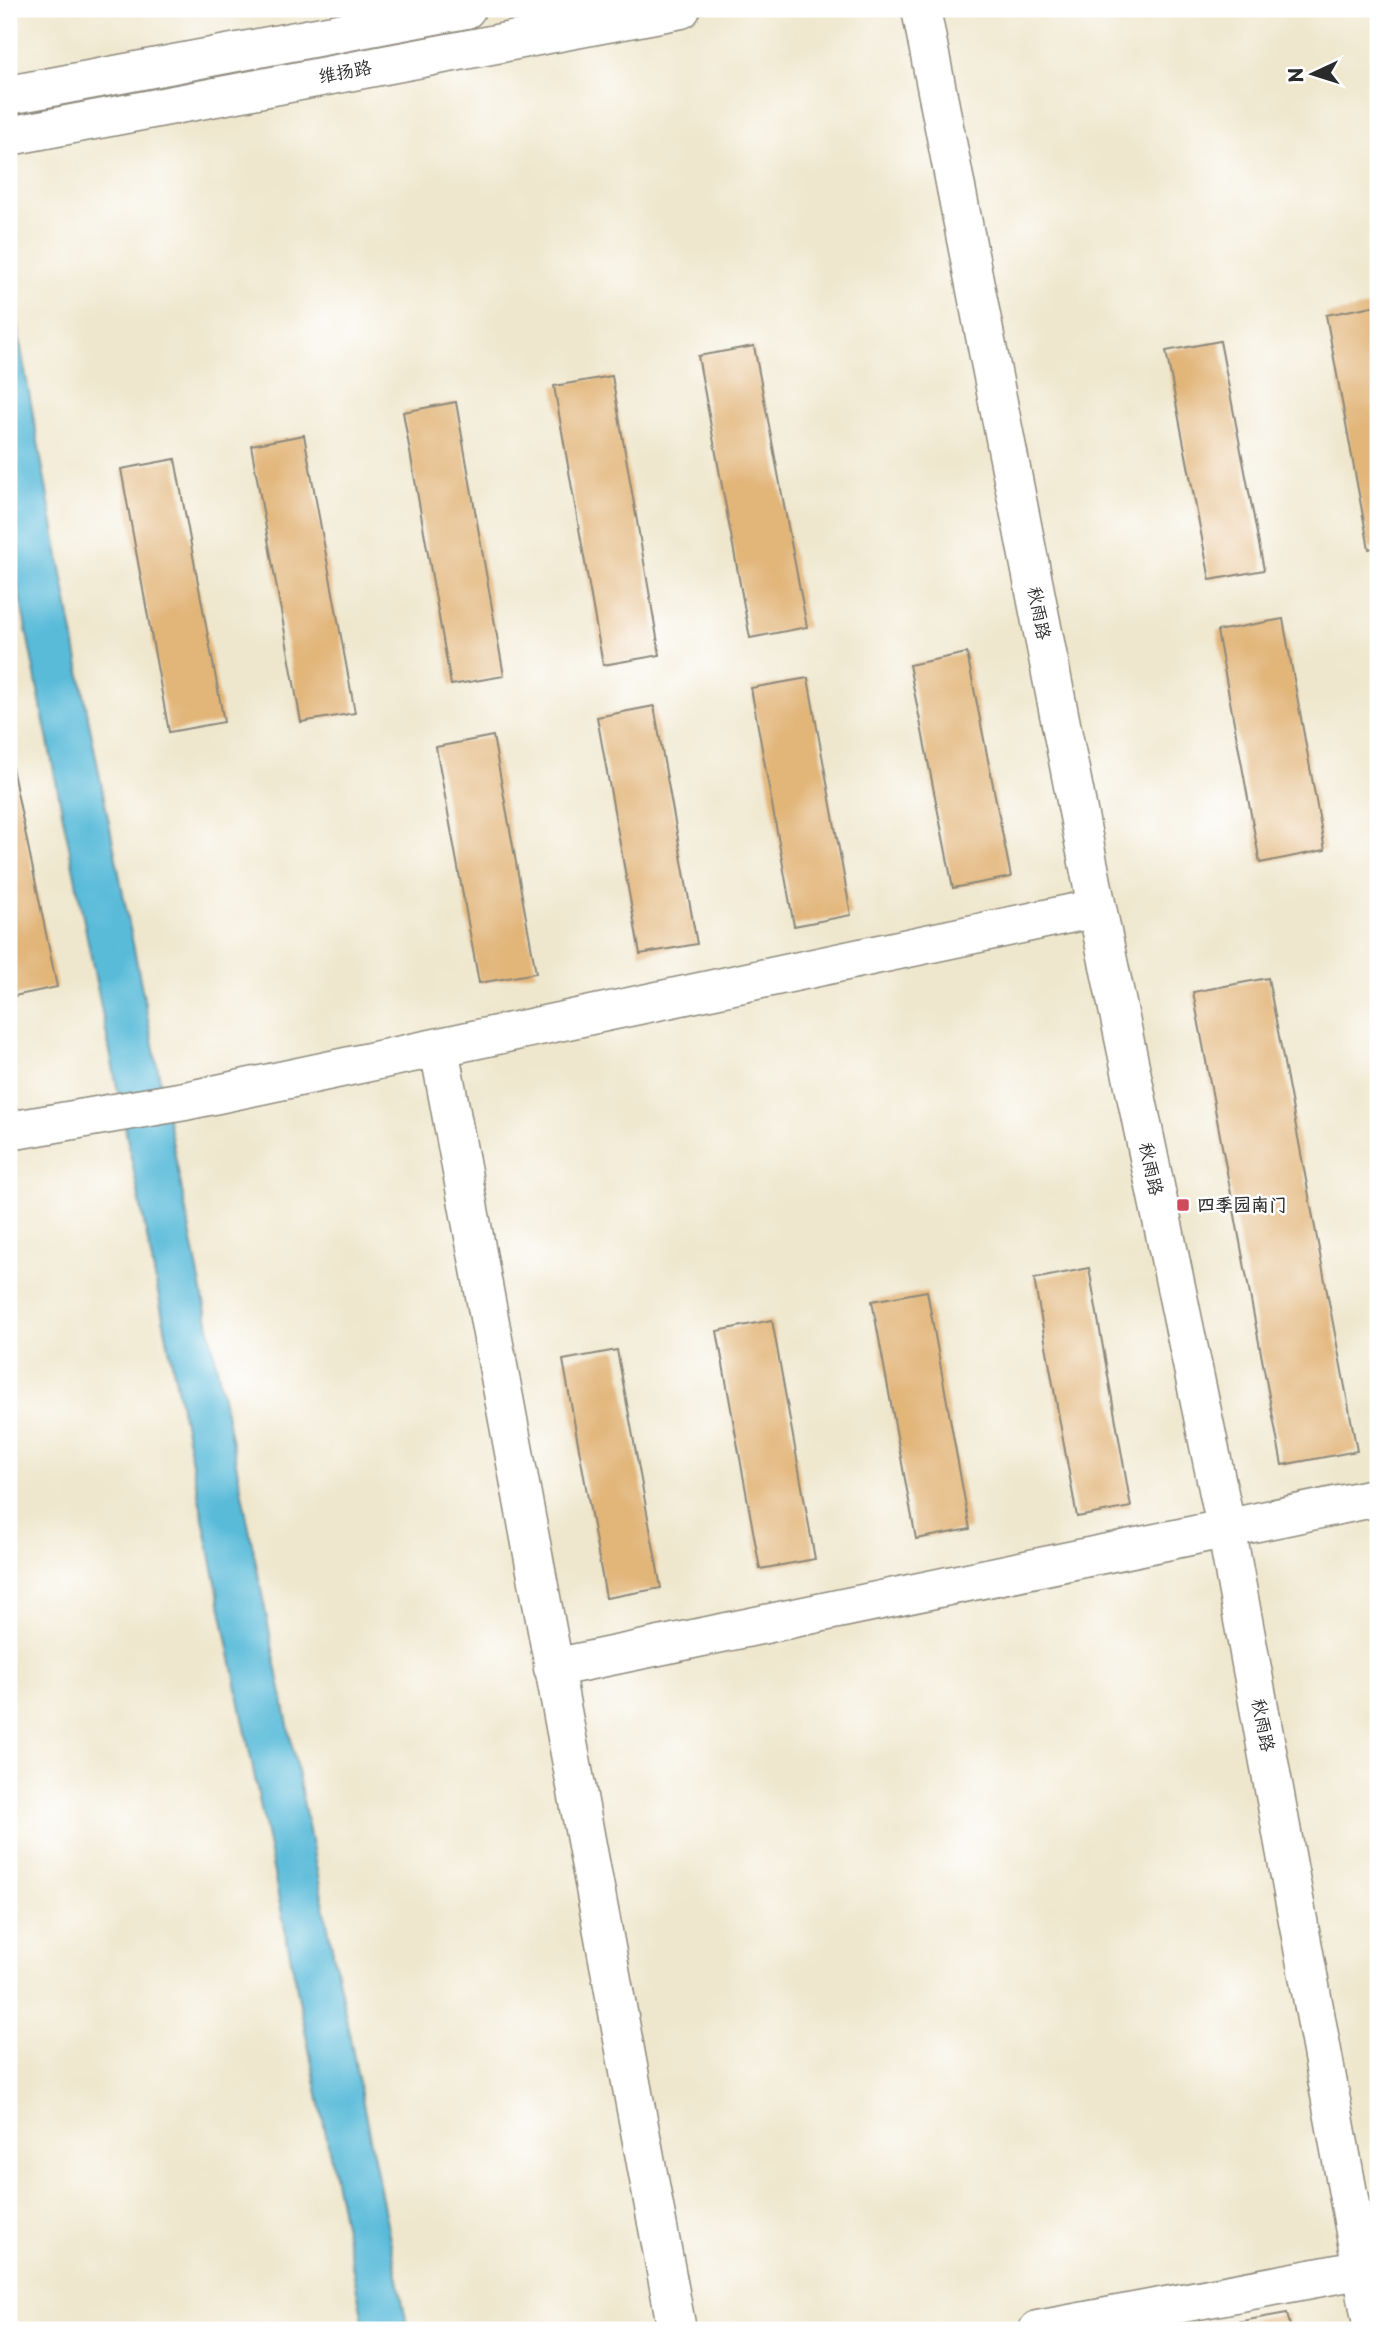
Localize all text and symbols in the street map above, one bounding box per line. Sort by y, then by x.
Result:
north arrow [1278,38,1348,108]
street label: 维扬路 [316,52,374,89]
text: N [1281,67,1310,84]
street label: 秋雨路 [1022,584,1059,642]
street label: 秋雨路 [1134,1139,1171,1198]
place label: 四季园南门 [1197,1190,1287,1217]
marker: 四季园南门 [1175,1197,1191,1213]
street label: 秋雨路 [1246,1696,1283,1754]

